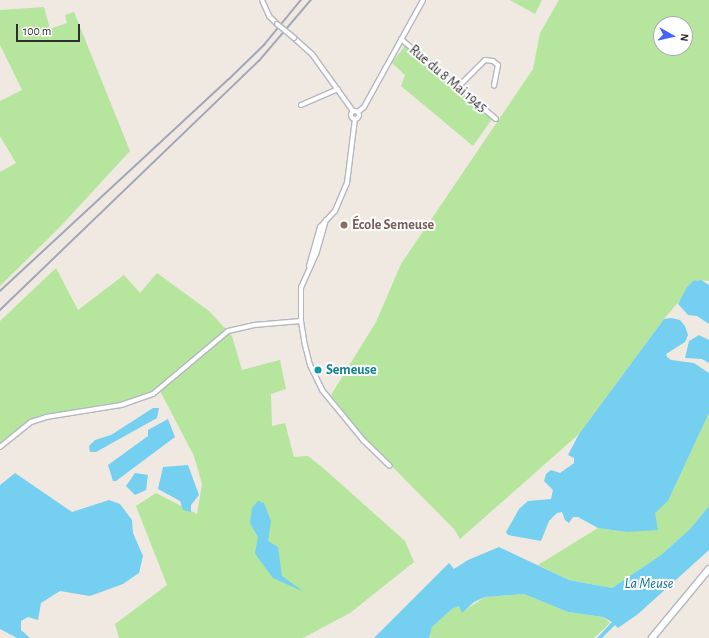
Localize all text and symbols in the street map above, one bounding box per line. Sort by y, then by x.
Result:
scale bar [18,16,82,42]
north arrow [653,16,693,56]
text: 100 m [23,25,51,37]
text: N [678,33,690,42]
street label: Rue du 8 Mai 1945 [406,42,490,116]
place label: École Semeuse [352,217,434,233]
marker: École Semeuse [339,220,349,230]
place label: Semeuse [326,362,377,378]
marker: Semeuse [313,365,323,375]
water label: La Meuse [625,575,673,593]

